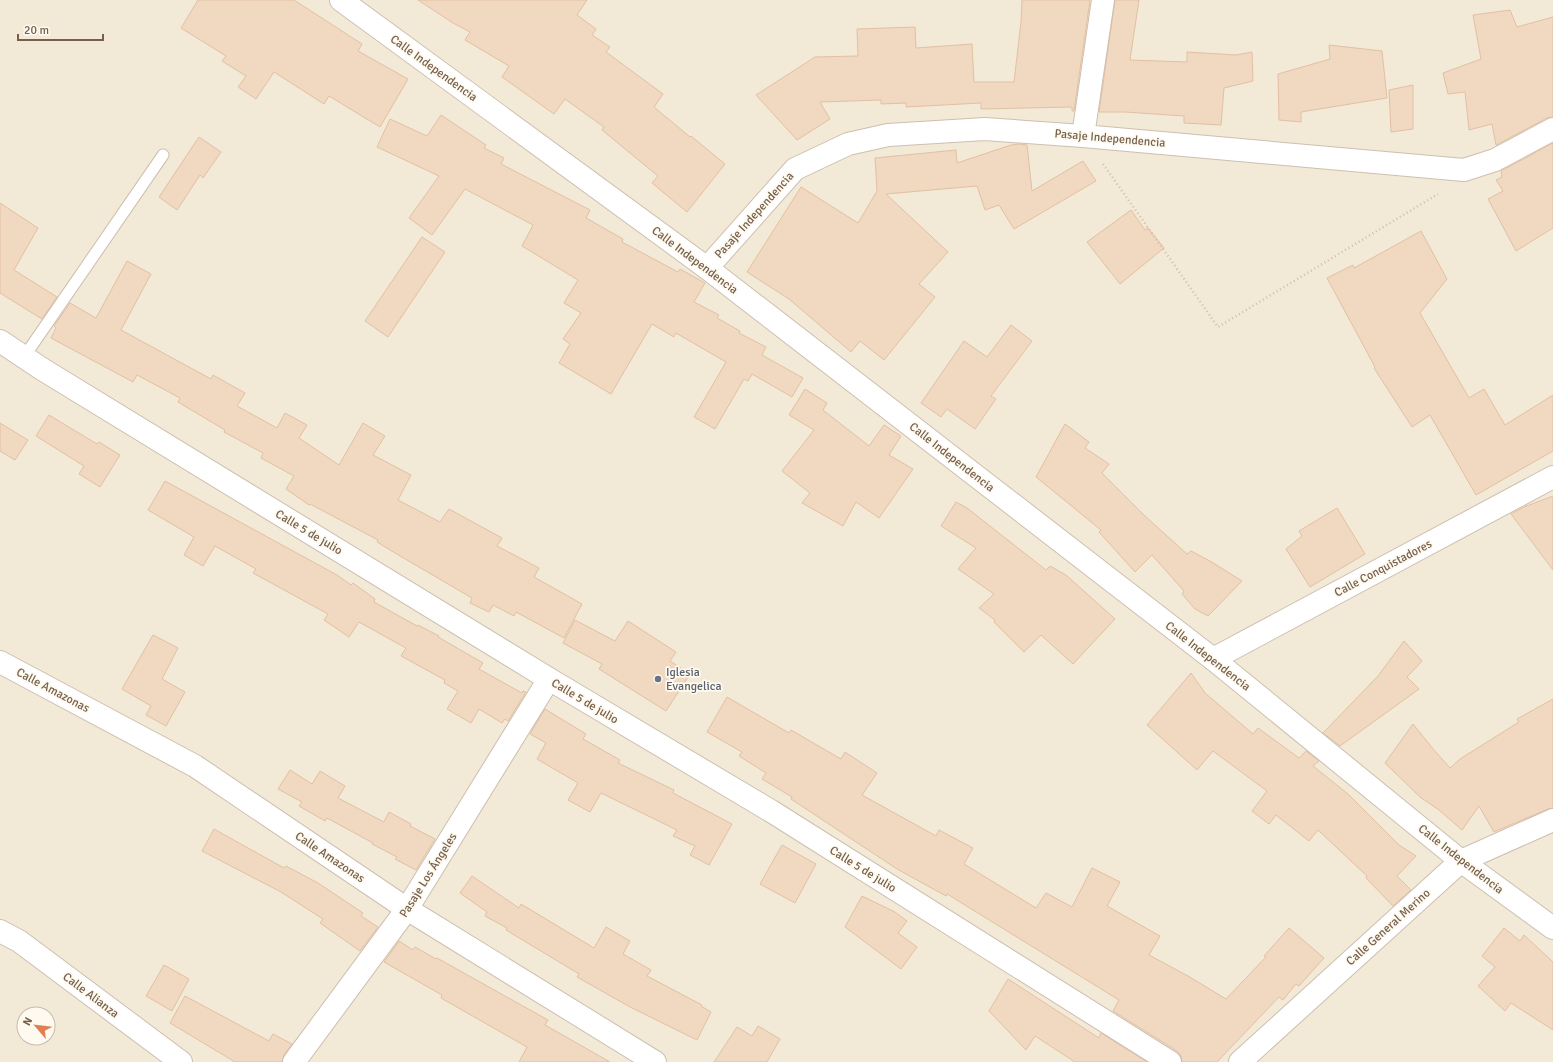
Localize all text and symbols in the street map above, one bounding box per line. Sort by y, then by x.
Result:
scale bar [18,16,103,42]
text: 20 m [24,23,49,38]
street label: Calle Independencia [387,32,480,105]
street label: Pasaje Independencia [1054,126,1166,151]
street label: Pasaje Independencia [712,169,797,262]
street label: Calle Independencia [649,223,741,298]
street label: Calle Independencia [906,419,997,495]
street label: Calle 5 de julio [272,507,345,558]
street label: Calle Conquistadores [1332,536,1435,600]
street label: Calle Independencia [1162,618,1253,694]
street label: Calle Amazonas [13,665,92,716]
place label: Iglesia Evangelica [666,665,721,694]
marker: Iglesia Evangelica [653,674,663,684]
street label: Calle 5 de julio [548,676,621,727]
street label: Calle Independencia [1415,821,1506,897]
street label: Calle Amazonas [292,829,367,886]
street label: Pasaje Los Ángeles [396,830,460,920]
street label: Calle 5 de julio [827,843,899,896]
street label: Calle General Merino [1343,886,1433,969]
street label: Calle Alianza [60,969,122,1021]
north arrow [16,1006,56,1046]
text: N [20,1015,35,1028]

